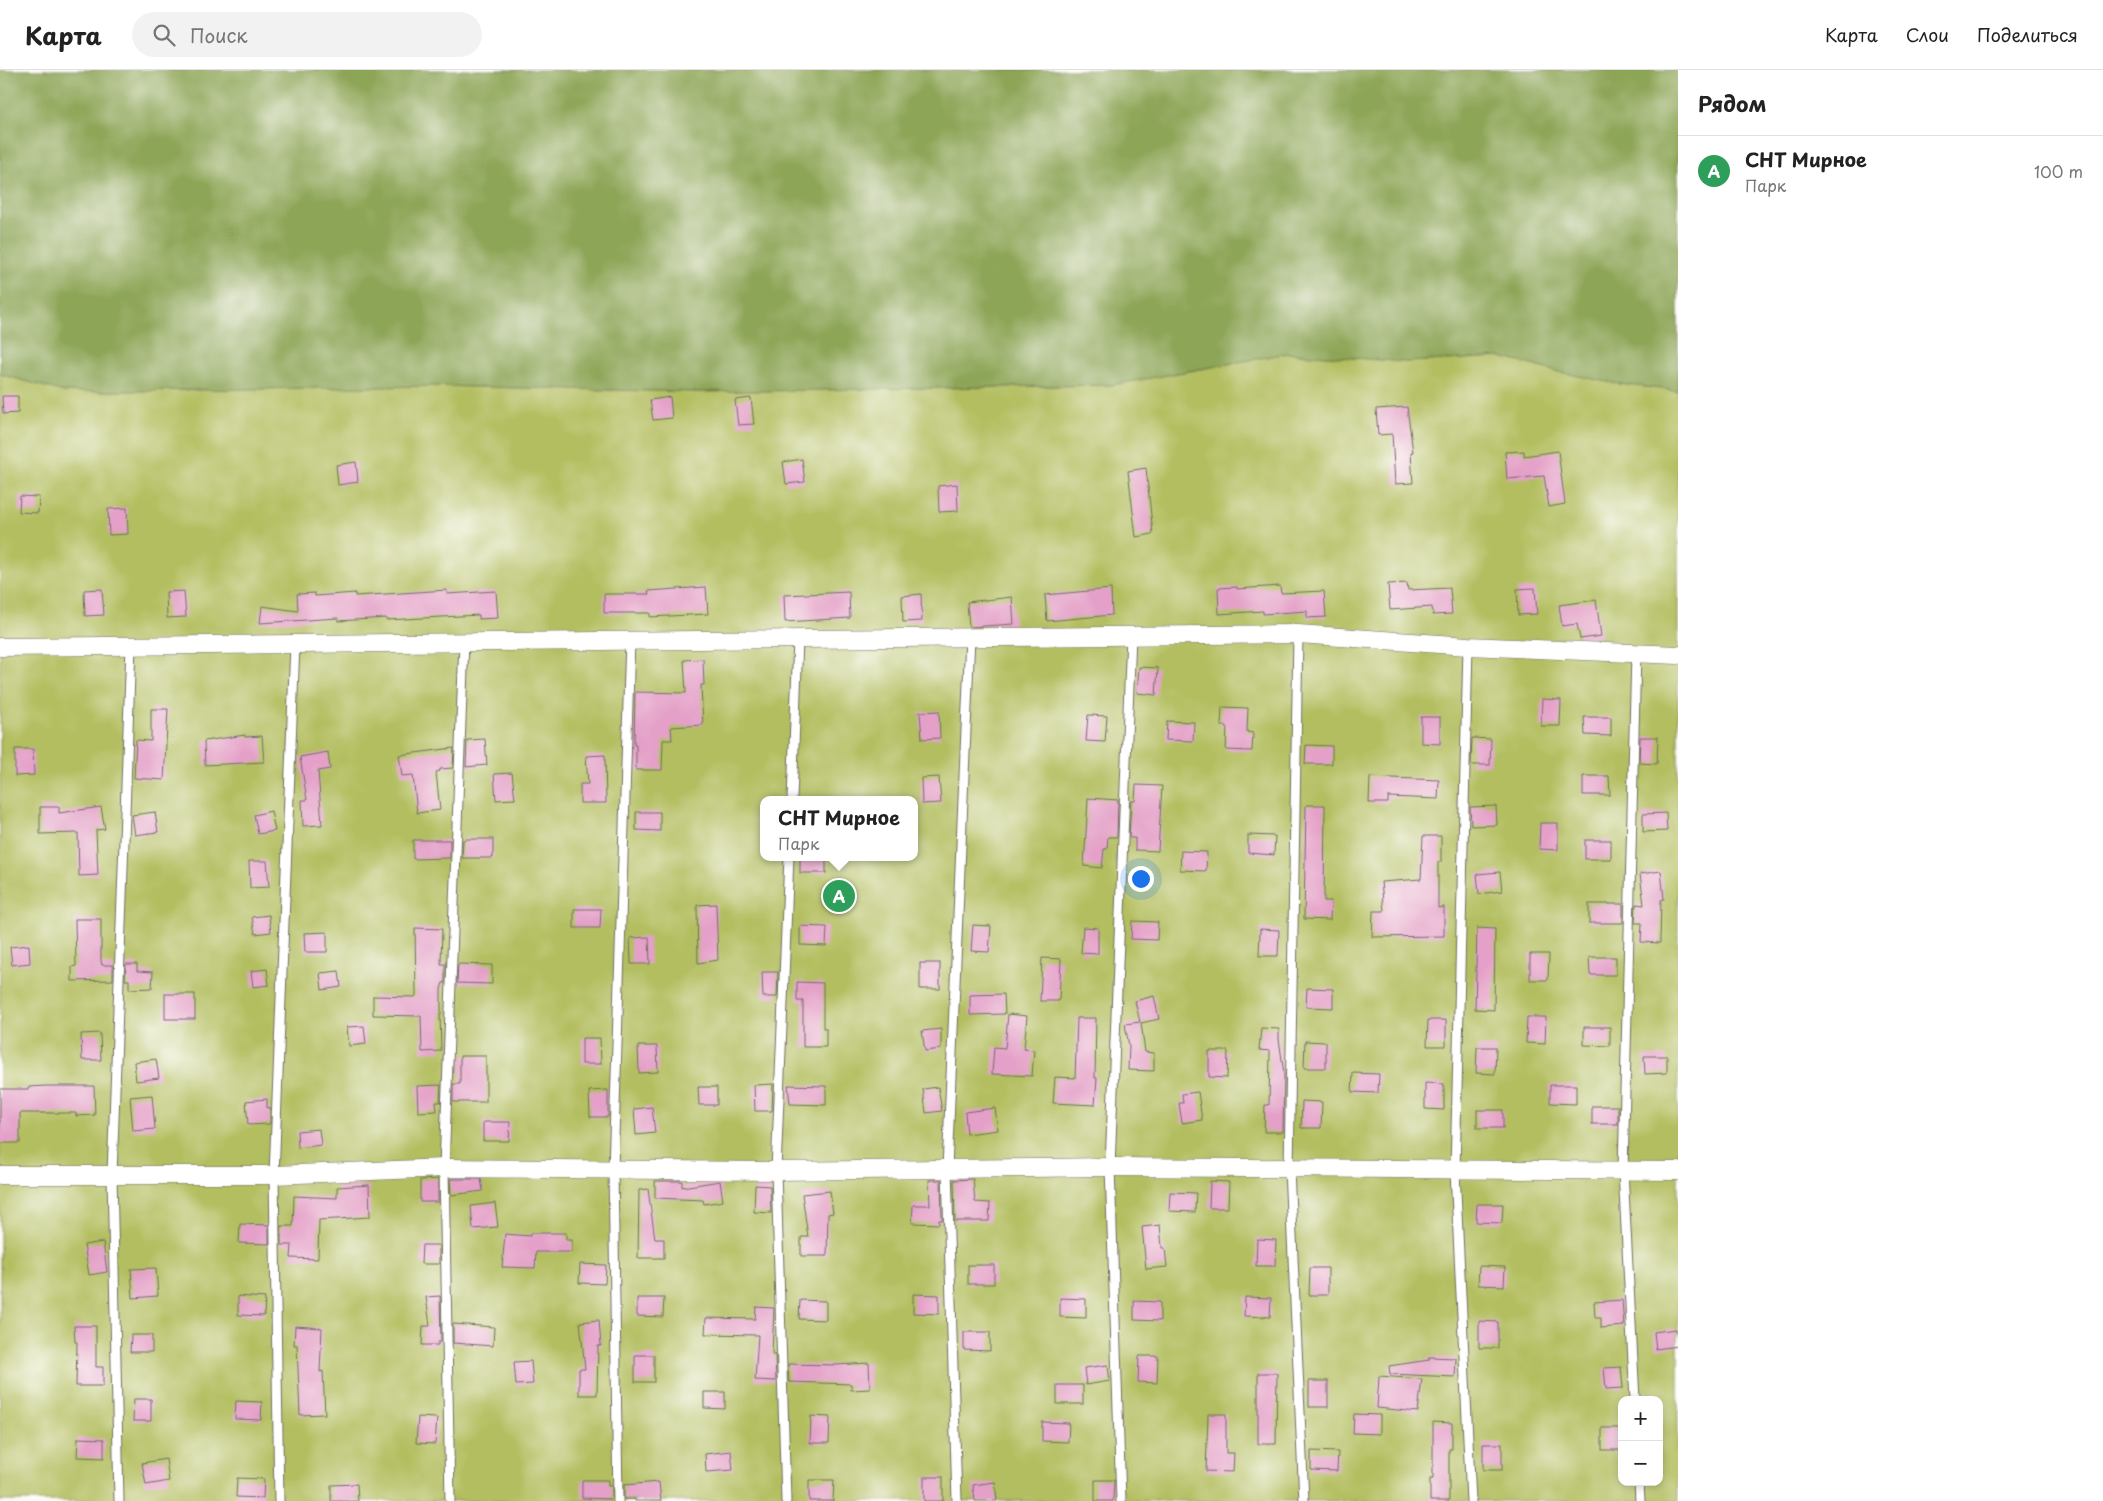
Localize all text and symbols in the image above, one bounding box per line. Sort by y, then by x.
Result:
search box [132,12,482,57]
text: Карта [25,17,102,53]
icon: search [150,21,178,49]
text: Поиск [190,21,248,49]
text: Карта [1825,21,1878,48]
text: Слои [1906,21,1949,48]
text: Поделиться [1977,21,2078,48]
text: Рядом [1698,87,1766,119]
text: СНТ Мирное [1745,145,1867,173]
text: A [1708,159,1720,183]
text: 100 m [2034,159,2083,183]
text: Парк [1745,173,1786,197]
popup [760,796,918,861]
text: СНТ Мирное [778,803,900,831]
text: Парк [778,831,819,855]
your location [1128,866,1154,892]
pin: A [823,877,855,915]
map controls [1618,1396,1663,1486]
button: + [1618,1396,1663,1441]
button: − [1618,1441,1663,1486]

